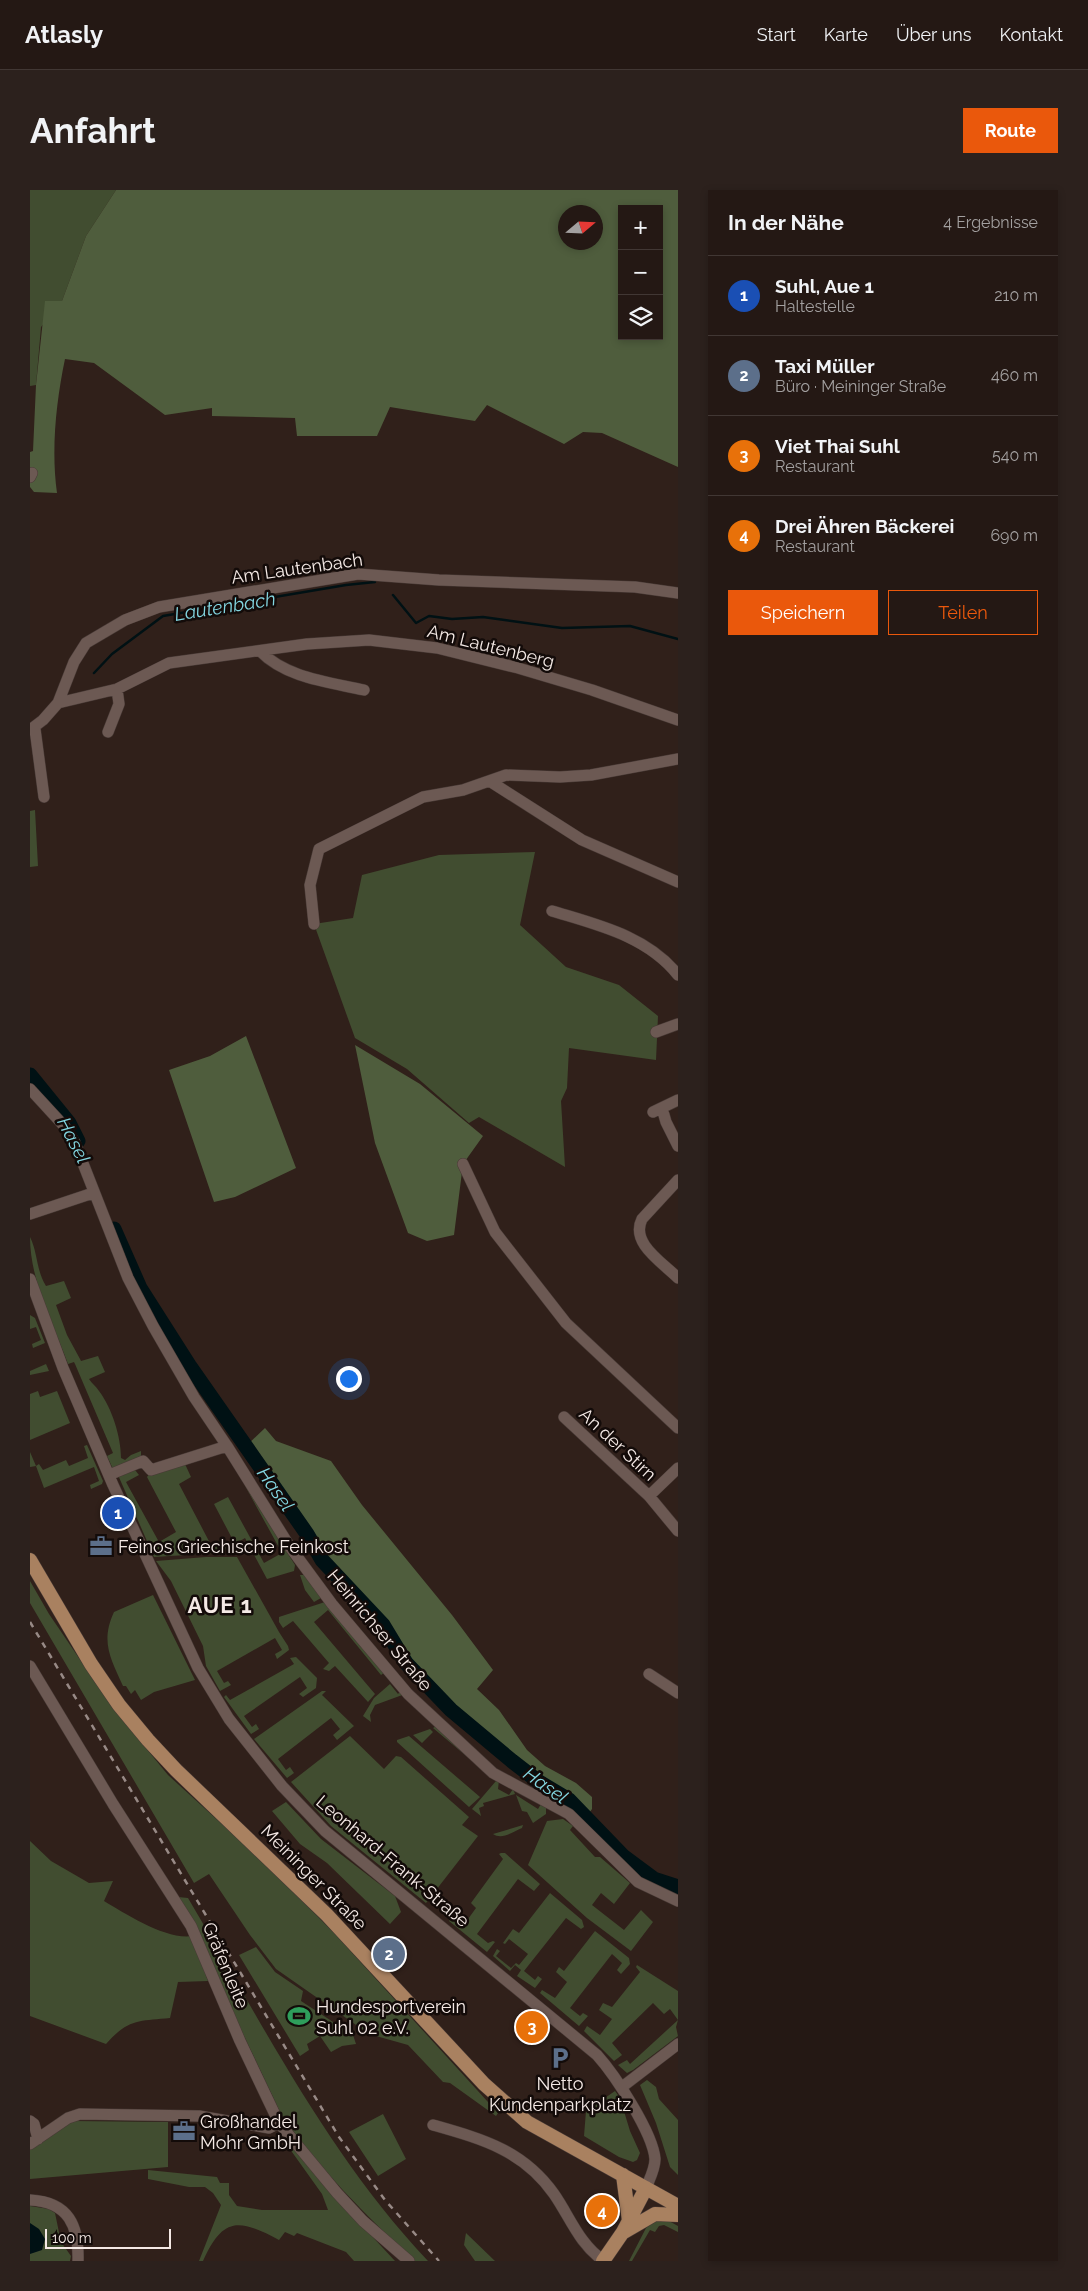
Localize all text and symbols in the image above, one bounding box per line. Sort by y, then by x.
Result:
text: Atlasly [25,20,103,49]
text: Start [757,24,796,45]
text: Karte [824,24,868,45]
text: Über uns [896,24,971,45]
text: Kontakt [999,24,1063,45]
button: Route [963,108,1058,153]
text: Anfahrt [30,110,156,151]
north arrow [558,205,603,250]
map controls [618,205,663,340]
button: + [618,205,663,250]
text: In der Nähe [728,210,844,235]
text: 4 Ergebnisse [943,213,1038,232]
button: − [618,250,663,295]
text: Suhl, Aue 1 [775,275,874,297]
text: 1 [740,286,748,305]
text: 210 m [994,286,1038,305]
button: layers [618,295,663,340]
text: Haltestelle [775,297,855,316]
text: Taxi Müller [775,355,875,377]
text: 2 [739,366,749,385]
text: 460 m [991,366,1038,385]
text: Büro · Meininger Straße [775,377,946,396]
text: Viet Thai Suhl [775,435,900,457]
text: 3 [740,446,748,465]
text: 540 m [992,446,1038,465]
text: Restaurant [775,457,855,476]
text: Drei Ähren Bäckerei [775,515,954,537]
text: 4 [739,526,749,545]
text: 690 m [990,526,1038,545]
text: Restaurant [775,537,855,556]
street label: Am Lautenbach [230,548,364,588]
water label: Lautenbach [173,587,277,625]
button: Speichern [728,590,878,635]
button: Teilen [888,590,1038,635]
street label: Am Lautenberg [425,620,557,672]
water label: Hasel [53,1113,95,1167]
your location [336,1366,362,1392]
street label: An der Stirn [575,1403,661,1485]
water label: Hasel [253,1463,299,1515]
pin: 1 [102,1494,134,1532]
office icon: Feinos Griechische Feinkost [88,1533,114,1559]
place label: Feinos Griechische Feinkost [118,1536,349,1557]
street label: Heinrichser Straße [323,1565,437,1695]
district label: AUE 1 [187,1592,253,1618]
water label: Hasel [520,1762,572,1808]
street label: Leonhard-Frank-Straße [312,1791,474,1931]
street label: Meininger Straße [257,1820,371,1934]
street label: Gräfenleite [198,1919,254,2012]
pin: 2 [373,1935,405,1973]
place label: Hundesportverein Suhl 02 e.V. [316,1996,466,2038]
sports icon: Hundesportverein Suhl 02 e.V. [286,2003,312,2029]
pin: 3 [516,2008,548,2046]
parking icon: Netto Kundenparkplatz [547,2045,573,2071]
place label: Netto Kundenparkplatz [489,2073,631,2115]
place label: Großhandel Mohr GmbH [200,2111,301,2153]
office icon: Großhandel Mohr GmbH [171,2118,197,2144]
pin: 4 [586,2192,618,2230]
scale bar [45,2226,171,2249]
text: 100 m [52,2230,92,2246]

